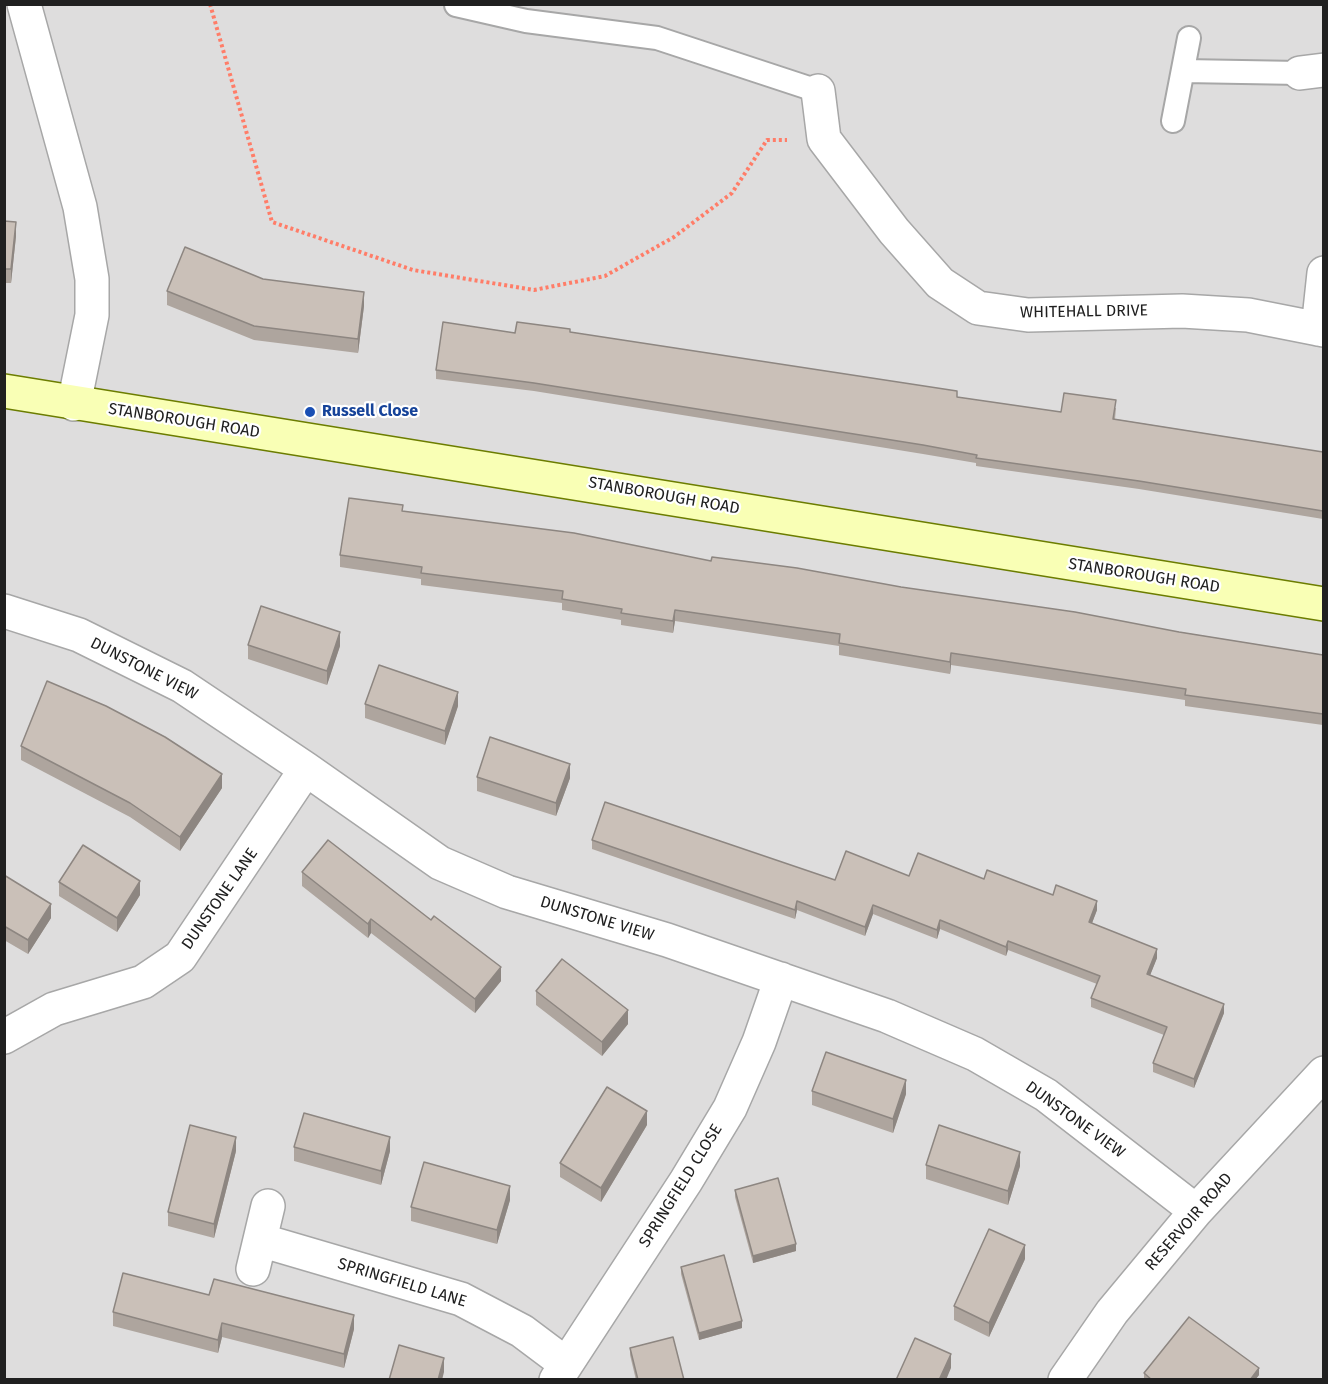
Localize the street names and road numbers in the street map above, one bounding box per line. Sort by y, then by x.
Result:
street label: WHITEHALL DRIVE [1020,301,1148,323]
street label: STANBOROUGH ROAD [107,400,261,442]
street label: STANBOROUGH ROAD [587,473,741,519]
street label: STANBOROUGH ROAD [1067,555,1221,597]
street label: DUNSTONE VIEW [87,634,201,704]
street label: DUNSTONE LANE [178,845,262,953]
street label: DUNSTONE VIEW [538,893,656,945]
street label: DUNSTONE VIEW [1022,1078,1128,1162]
street label: SPRINGFIELD CLOSE [635,1121,727,1251]
street label: RESERVOIR ROAD [1141,1169,1237,1275]
street label: SPRINGFIELD LANE [335,1254,469,1312]

